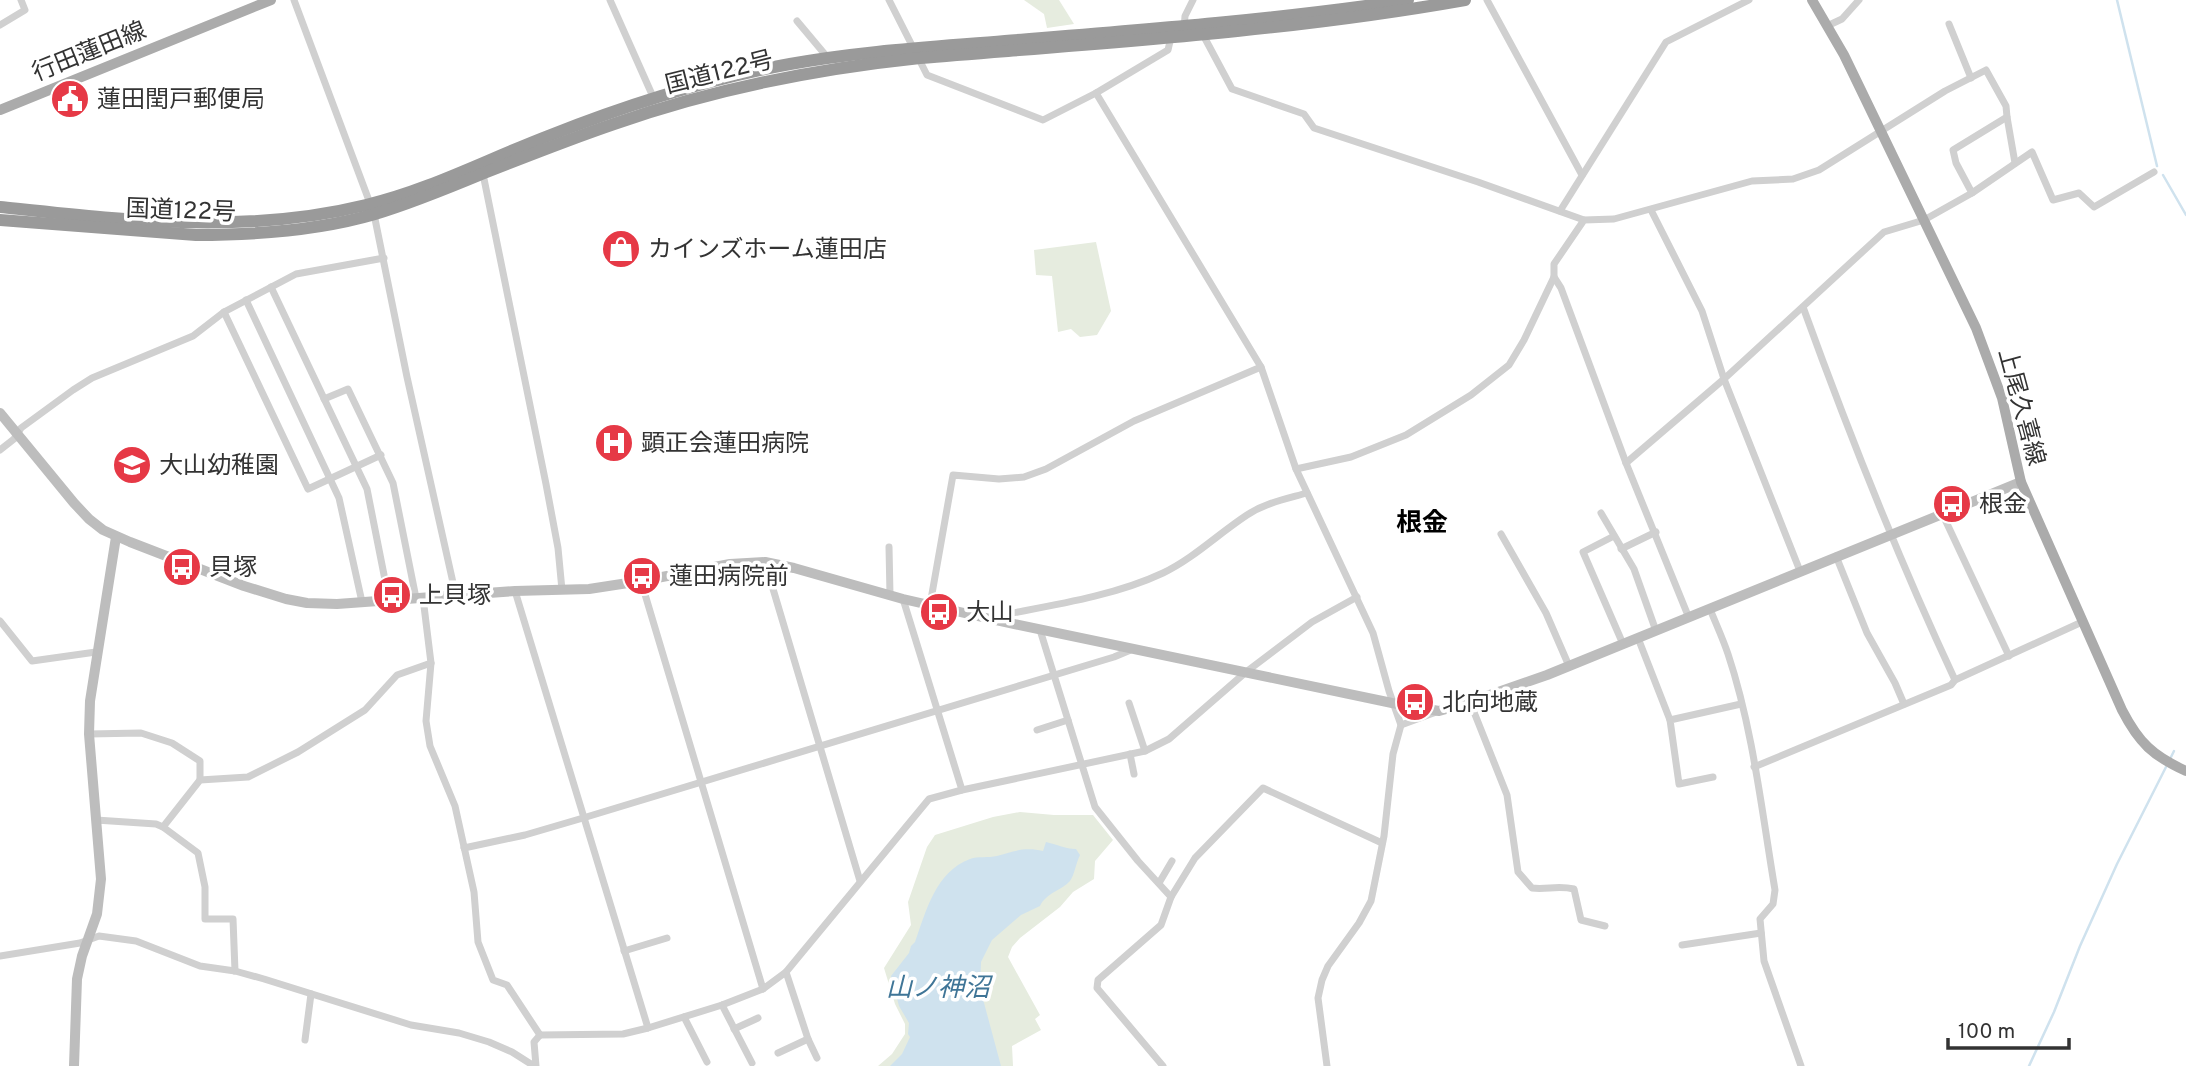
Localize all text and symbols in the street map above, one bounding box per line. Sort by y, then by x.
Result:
street label: 行田蓮田線 [28,16,151,89]
street label: 国道122号 [662,46,777,102]
public building icon: 蓮田閏戸郵便局 [49,78,91,120]
place label: 蓮田閏戸郵便局 [97,86,265,116]
street label: 国道122号 [125,195,237,229]
shop icon: カインズホーム蓮田店 [600,228,642,270]
place label: カインズホーム蓮田店 [648,236,887,266]
street label: 上尾久喜線 [1990,346,2050,469]
hospital icon: 顕正会蓮田病院 [593,422,635,464]
place label: 顕正会蓮田病院 [641,430,809,460]
school or university icon: 大山幼稚園 [111,444,153,486]
place label: 大山幼稚園 [159,452,279,482]
bus stop icon: 根金 [1931,483,1973,525]
place label: 根金 [1979,491,2027,521]
district label: 根金 [1396,508,1448,541]
bus stop icon: 貝塚 [161,546,203,588]
place label: 貝塚 [209,554,257,584]
bus stop icon: 蓮田病院前 [621,555,663,597]
place label: 蓮田病院前 [669,563,789,593]
bus stop icon: 上貝塚 [371,574,413,616]
place label: 上貝塚 [419,582,491,612]
bus stop icon: 大山 [918,591,960,633]
place label: 大山 [966,599,1014,629]
bus stop icon: 北向地蔵 [1394,681,1436,723]
place label: 北向地蔵 [1442,689,1538,719]
water label: 山ノ神沼 [886,973,994,1006]
scale bar [1948,1006,2069,1050]
text: 100 m [1958,1019,2015,1046]

